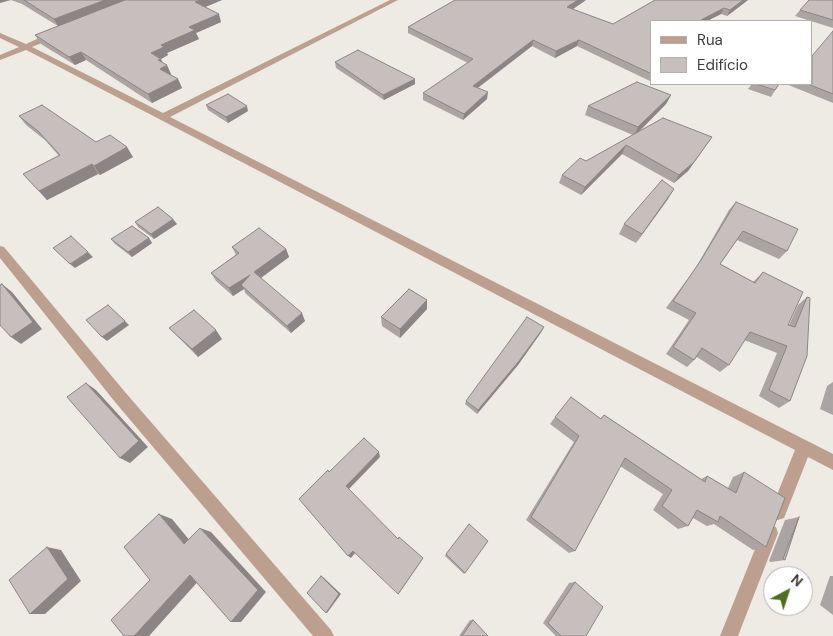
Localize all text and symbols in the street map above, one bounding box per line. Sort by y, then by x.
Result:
legend [650,20,813,85]
text: Rua [697,30,723,50]
text: Edifício [697,55,748,75]
north arrow [763,566,813,616]
text: N [787,570,807,590]

